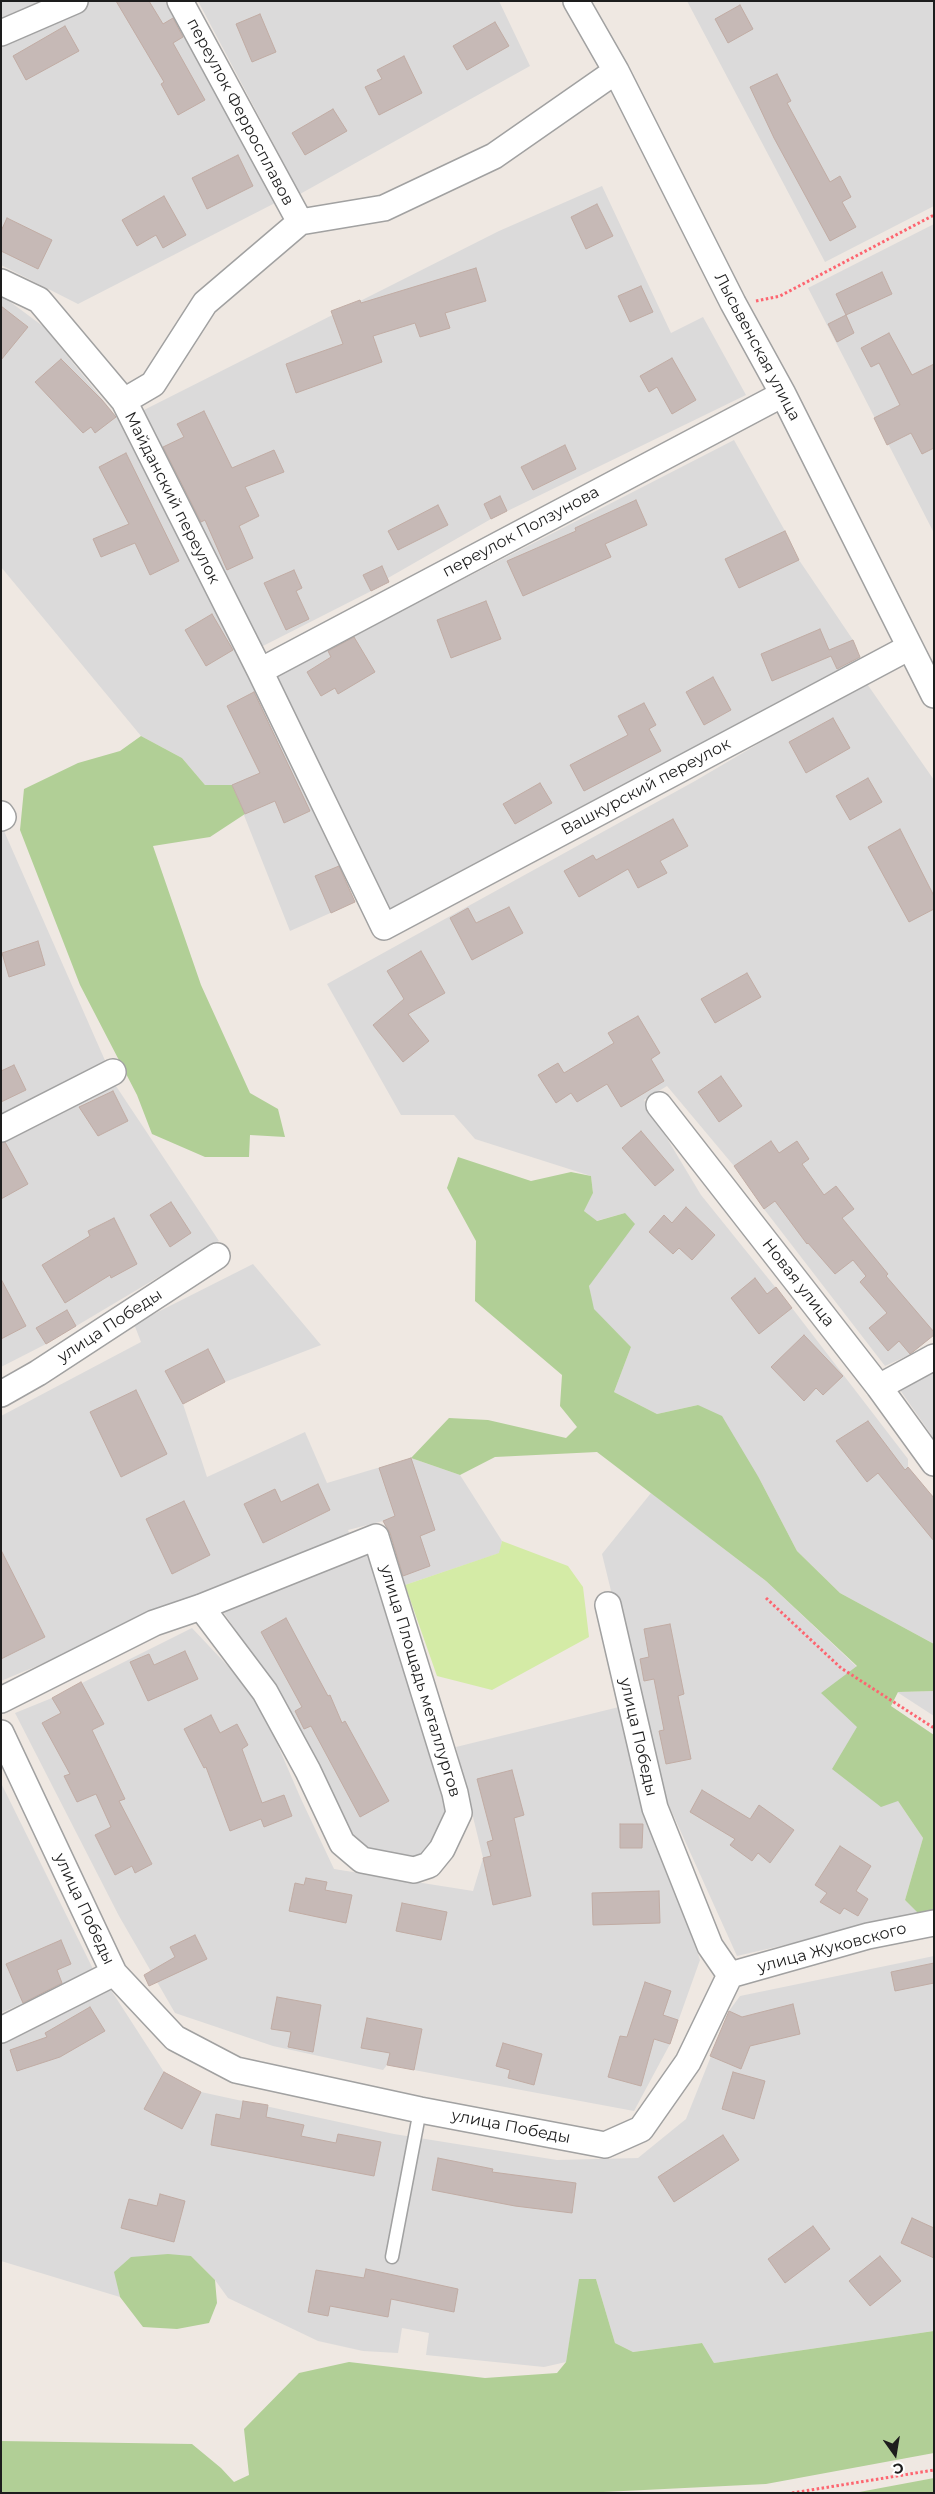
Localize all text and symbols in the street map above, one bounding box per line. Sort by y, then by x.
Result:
street label: переулок Ферросплавов [182,15,298,209]
street label: Лысьвенская улица [710,270,804,424]
street label: Майданский переулок [120,409,224,587]
street label: переулок Ползунова [439,483,603,581]
street label: Вашкурский переулок [558,734,734,840]
street label: Новая улица [758,1235,838,1331]
street label: улица Победы [54,1285,166,1367]
street label: улица Площадь металлургов [375,1563,465,1799]
street label: улица Победы [615,1676,661,1798]
street label: улица Победы [50,1850,118,1968]
street label: улица Жуковского [755,1919,909,1977]
street label: улица Победы [450,2106,572,2148]
north arrow [870,2429,920,2479]
text: С [891,2459,905,2479]

